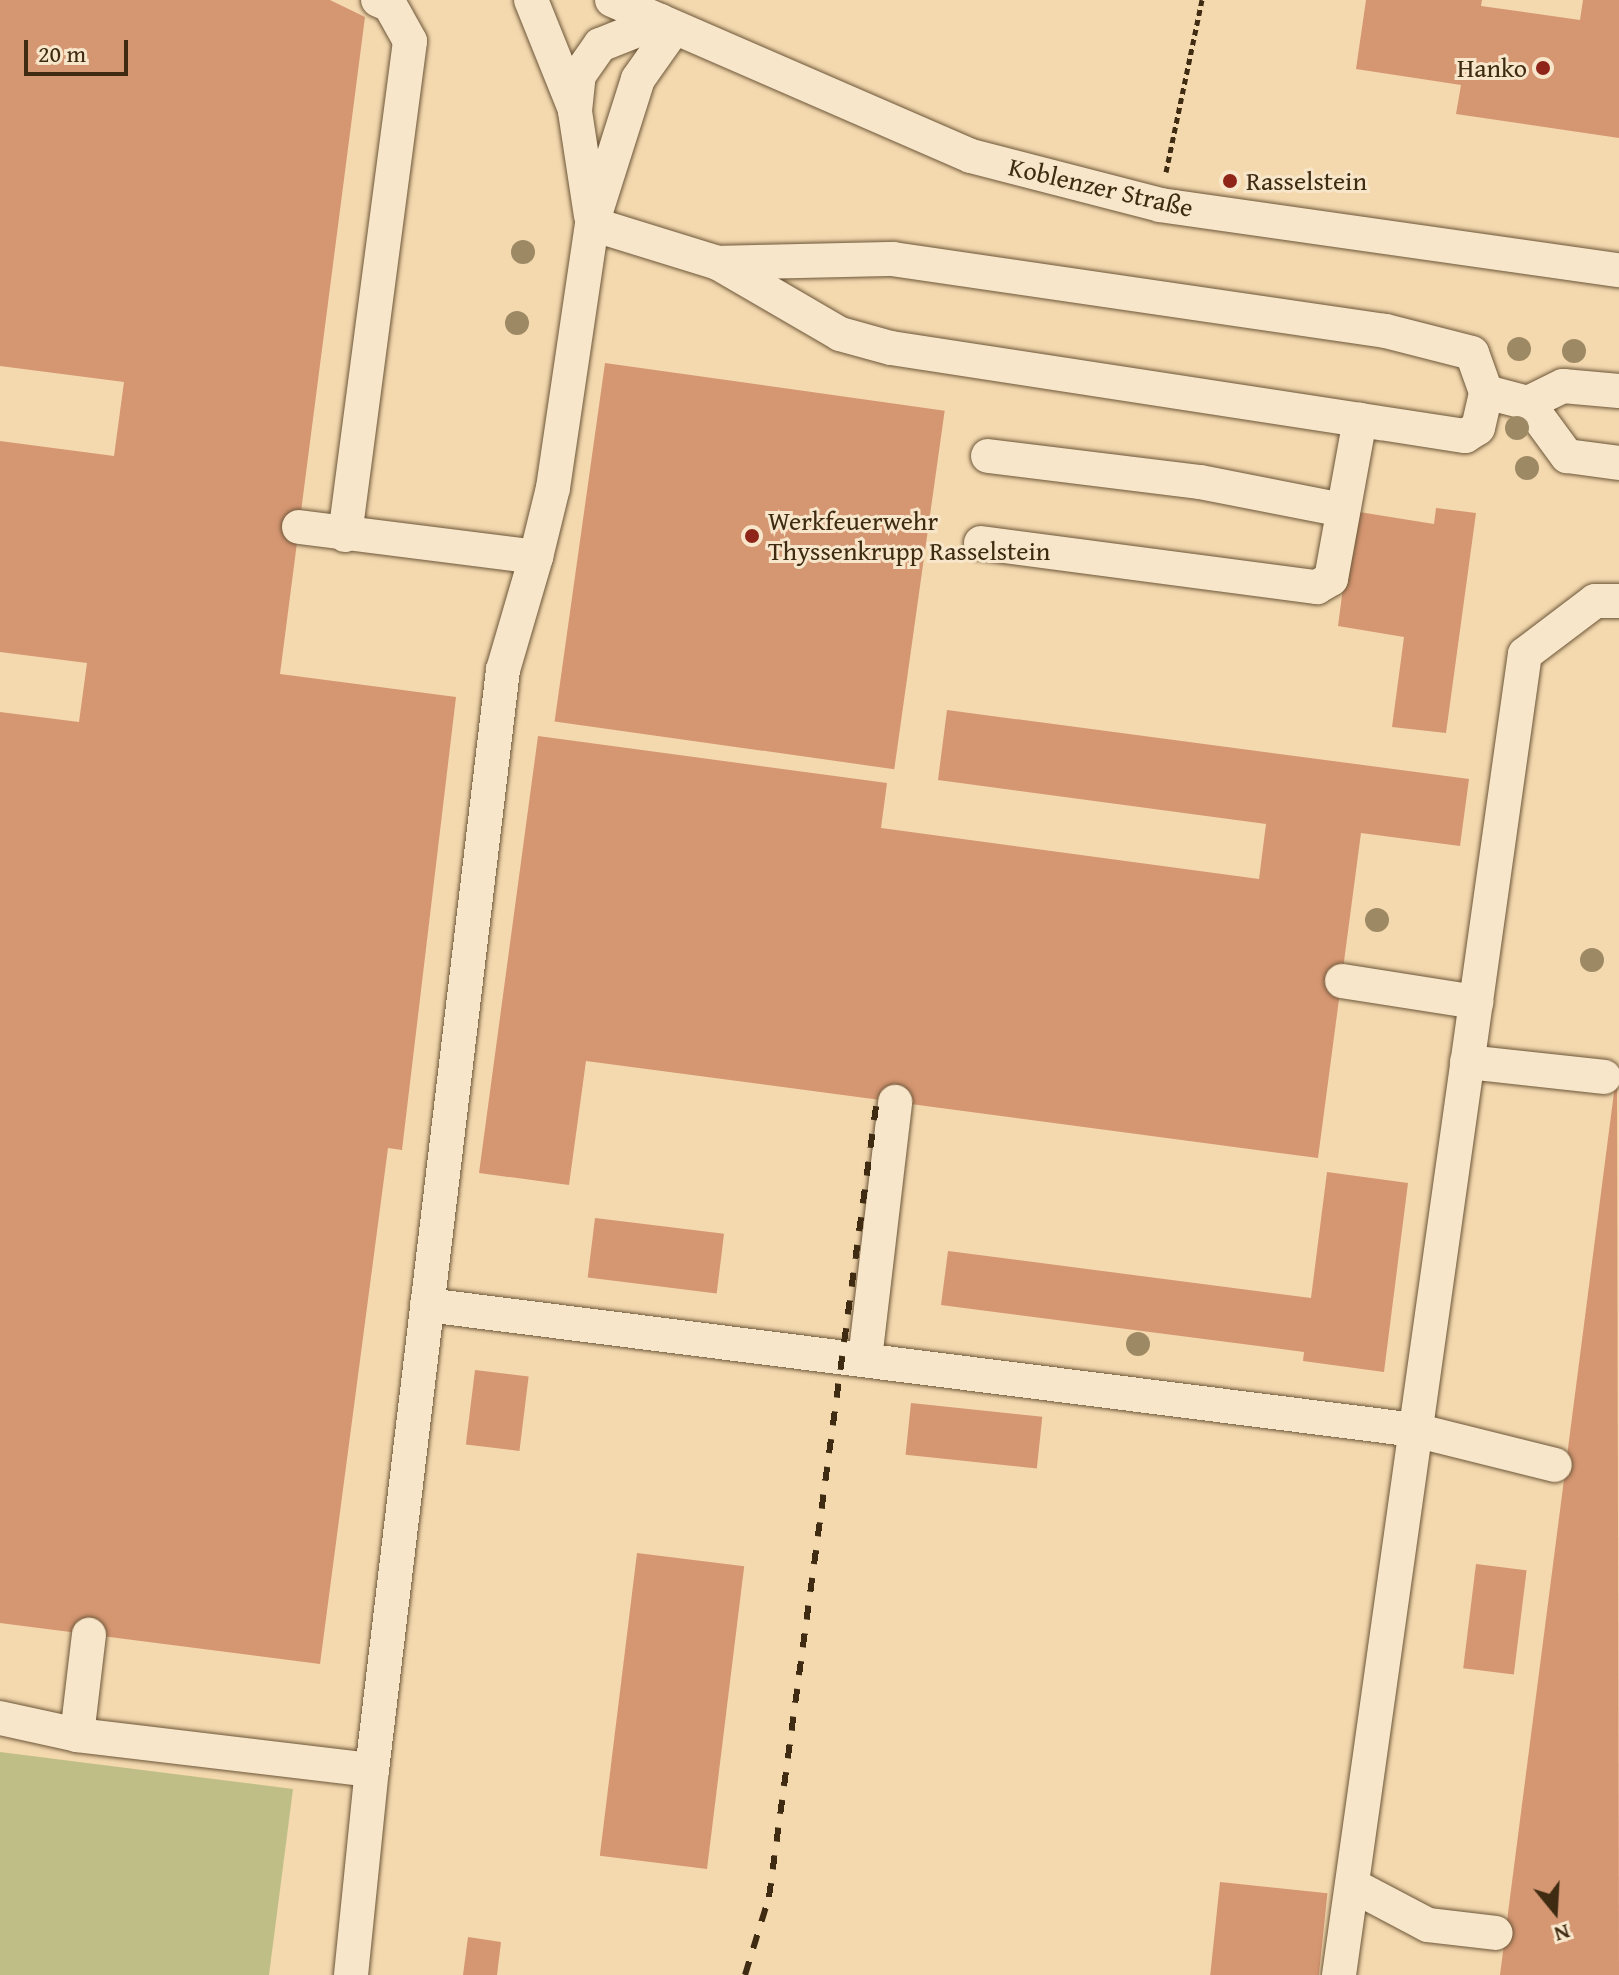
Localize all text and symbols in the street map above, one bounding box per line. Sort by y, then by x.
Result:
scale bar [28,24,132,74]
text: 20 m [38,36,86,71]
place label: Hanko [1457,52,1527,84]
marker: Hanko [1534,59,1552,77]
street label: Koblenzer Straße [1006,151,1196,223]
place label: Rasselstein [1246,165,1367,197]
marker: Rasselstein [1221,172,1239,190]
place label: Werkfeuerwehr Thyssenkrupp Rasselstein [768,505,1050,566]
marker: Werkfeuerwehr Thyssenkrupp Rasselstein [743,527,761,545]
north arrow [1515,1871,1595,1951]
text: N [1550,1916,1574,1951]

